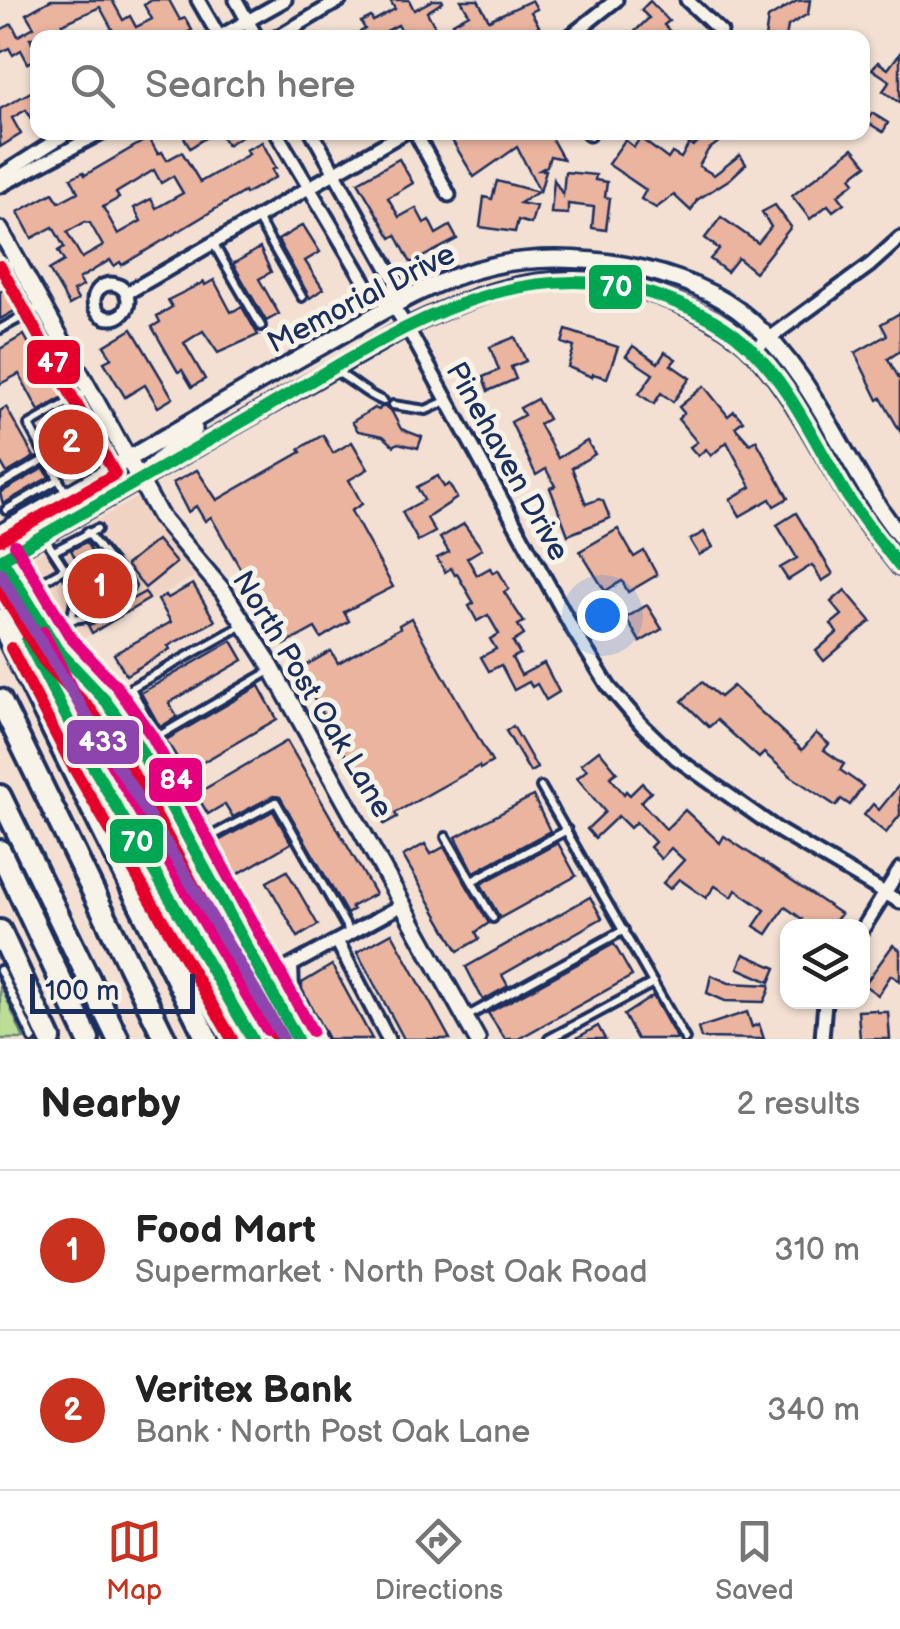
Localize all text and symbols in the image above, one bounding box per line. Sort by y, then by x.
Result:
search box [30,30,870,140]
icon: search [65,58,120,113]
text: Search here [145,63,356,108]
street label: Memorial Drive [262,236,461,362]
line badge: 70 [587,263,644,311]
text: 70 [600,271,632,304]
line badge: 47 [25,338,82,386]
text: 47 [37,347,69,380]
street label: Pinehaven Drive [438,356,577,567]
pin: 2 [38,404,104,480]
pin: 1 [68,548,132,624]
street label: North Post Oak Lane [224,564,400,825]
your location [577,590,628,641]
line badge: 433 [65,718,141,766]
text: 433 [78,726,128,759]
line badge: 84 [147,756,204,804]
text: 84 [159,764,193,797]
line badge: 70 [108,817,165,865]
text: 70 [121,826,153,859]
map controls [780,919,870,1009]
button: layers [780,919,870,1009]
scale bar [30,969,195,1014]
text: 100 m [45,975,119,1008]
text: Nearby [40,1079,180,1130]
text: 2 results [736,1085,860,1124]
text: Food Mart [135,1208,316,1253]
text: 1 [66,1231,79,1270]
text: 310 m [774,1231,860,1270]
text: Supermarket · North Post Oak Road [135,1253,648,1292]
text: Veritex Bank [135,1368,352,1413]
text: 2 [63,1391,82,1430]
text: 340 m [767,1391,860,1430]
text: Bank · North Post Oak Lane [135,1413,530,1452]
tab: Map [106,1514,162,1607]
tab: Directions [374,1514,503,1607]
tab: Saved [715,1514,794,1607]

